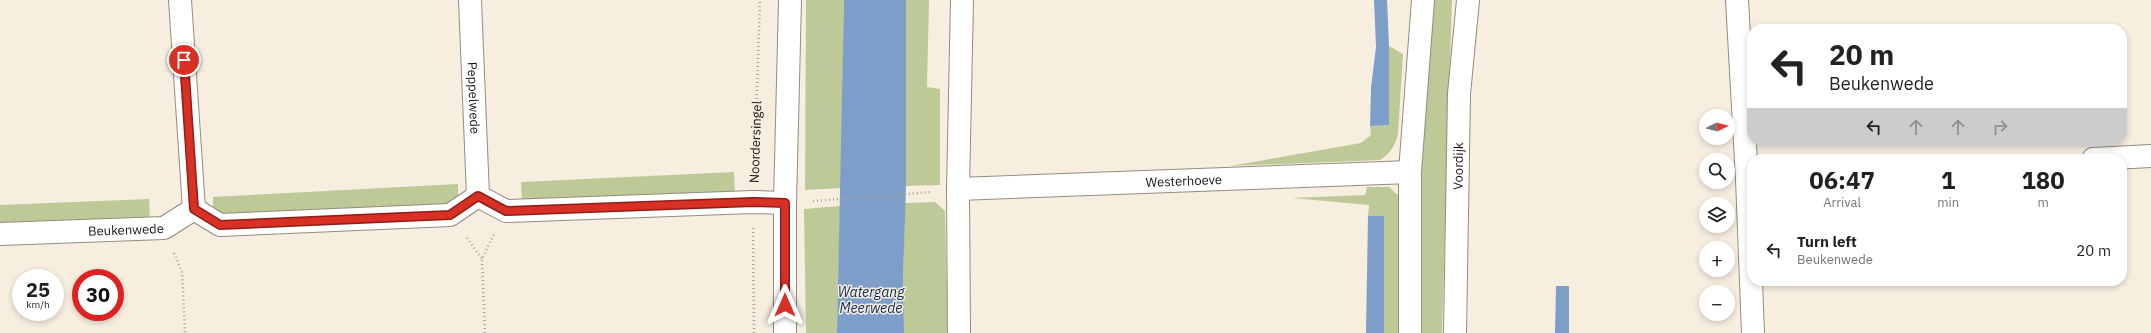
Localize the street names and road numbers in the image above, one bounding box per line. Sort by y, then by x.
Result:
street label: Peppelwede [464,62,483,134]
street label: Noordersingel [746,100,765,183]
street label: Voordijk [1449,142,1467,190]
street label: Westerhoeve [1145,171,1222,191]
street label: Beukenwede [88,220,164,240]

